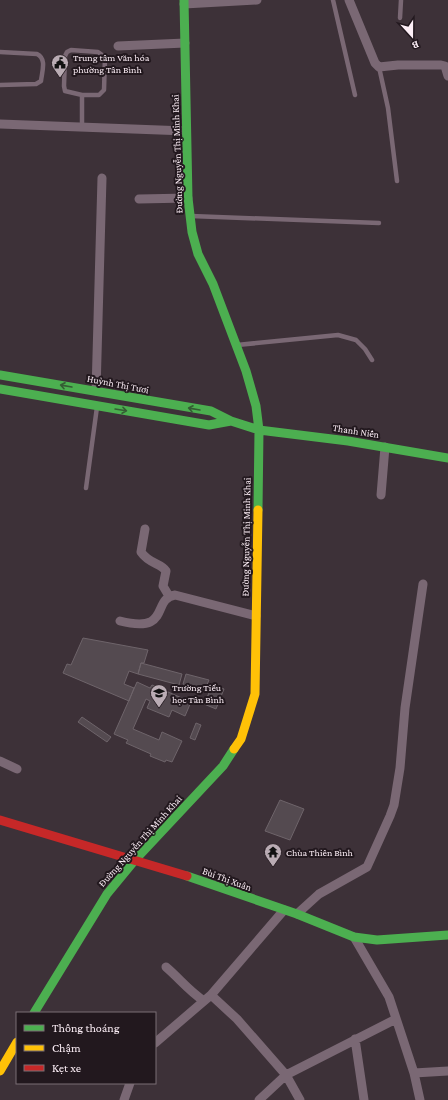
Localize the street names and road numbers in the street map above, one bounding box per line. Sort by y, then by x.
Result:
street label: Đường Nguyễn Thị Minh Khai [169,94,185,214]
street label: Huỳnh Thị Tươi [86,373,150,395]
street label: Thanh Niên [332,422,381,440]
street label: Đường Nguyễn Thị Minh Khai [239,477,253,597]
street label: Đường Nguyễn Thị Minh Khai [96,793,184,889]
street label: Bùi Thị Xuân [201,865,254,893]

